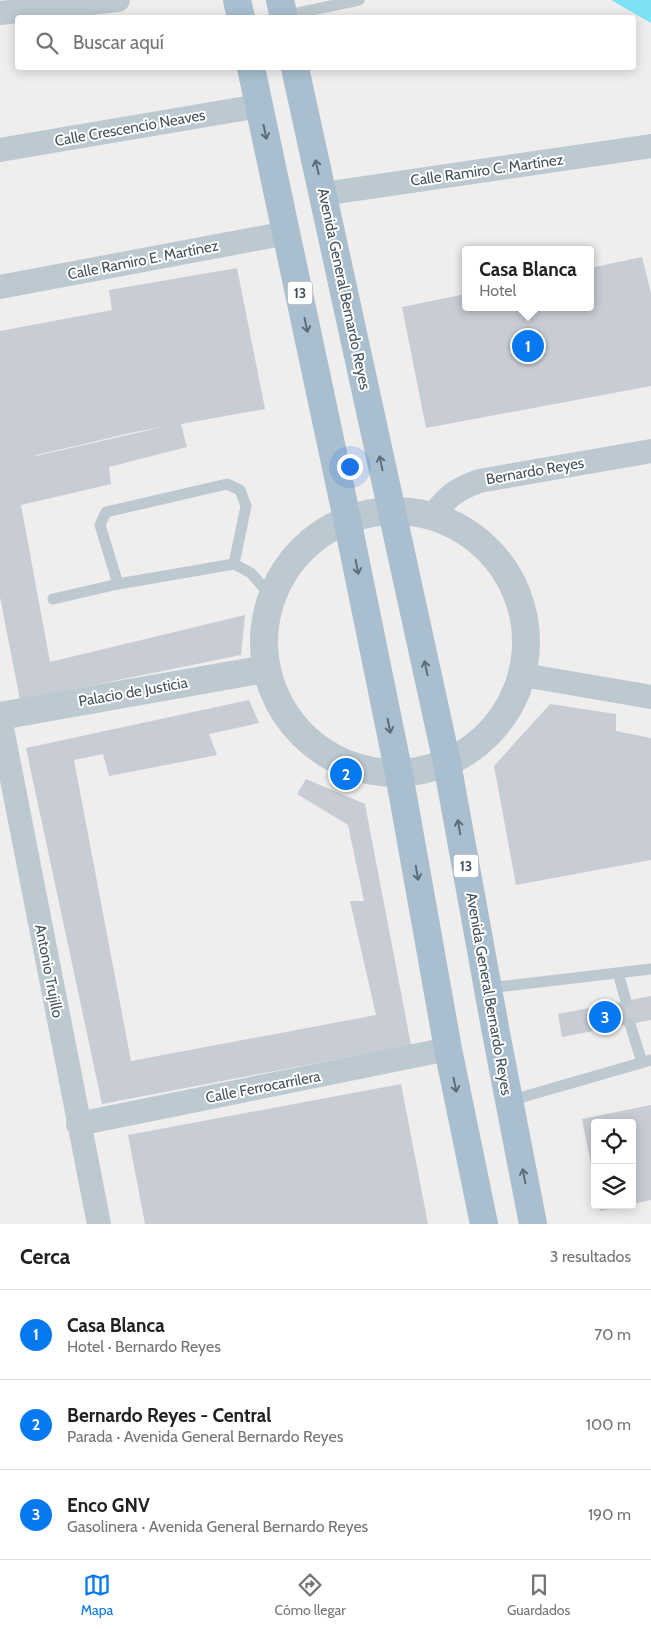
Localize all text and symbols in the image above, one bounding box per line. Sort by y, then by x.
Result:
search box [15,15,636,70]
icon: search [33,29,61,57]
text: Buscar aquí [73,31,164,54]
street label: Calle Crescencio Neaves [53,106,207,150]
one-way arrow [261,124,270,140]
street label: Calle Ramiro C. Martínez [409,150,565,190]
one-way arrow [312,159,321,175]
street label: Avenida General Bernardo Reyes [314,187,374,391]
street label: Calle Ramiro E. Martínez [66,237,220,283]
popup [462,246,594,311]
text: Casa Blanca [479,258,577,281]
text: Hotel [479,281,516,300]
road number: 13 [288,282,312,304]
one-way arrow [302,317,312,333]
pin: 1 [512,327,544,365]
your location [337,454,363,480]
street label: Bernardo Reyes [485,454,585,488]
one-way arrow [376,455,385,471]
one-way arrow [353,558,362,574]
one-way arrow [421,660,430,676]
street label: Palacio de Justicia [77,673,190,710]
one-way arrow [385,718,395,734]
pin: 2 [330,755,362,793]
one-way arrow [453,820,463,836]
road number: 13 [454,854,478,878]
one-way arrow [412,865,422,881]
street label: Avenida General Bernardo Reyes [462,891,516,1097]
street label: Antonio Trujillo [31,923,67,1019]
pin: 3 [589,998,621,1036]
street label: Calle Ferrocarrilera [204,1067,323,1107]
one-way arrow [451,1076,461,1092]
map controls [591,1119,636,1209]
button: locate [591,1119,636,1164]
button: layers [591,1164,636,1209]
one-way arrow [518,1169,528,1185]
text: Cerca [20,1244,70,1269]
text: 3 resultados [550,1247,631,1266]
text: Casa Blanca [67,1314,165,1337]
text: 1 [33,1325,39,1344]
text: 70 m [594,1325,631,1344]
text: Hotel · Bernardo Reyes [67,1337,221,1356]
text: Bernardo Reyes - Central [67,1404,271,1427]
text: 2 [32,1415,40,1434]
text: 100 m [586,1415,631,1434]
text: Parada · Avenida General Bernardo Reyes [67,1427,343,1446]
text: Enco GNV [67,1494,150,1517]
text: 3 [32,1505,40,1524]
text: 190 m [588,1505,631,1524]
text: Gasolinera · Avenida General Bernardo Reyes [67,1517,368,1536]
tab: Mapa [81,1571,113,1619]
tab: Cómo llegar [275,1571,346,1619]
tab: Guardados [507,1571,570,1619]

